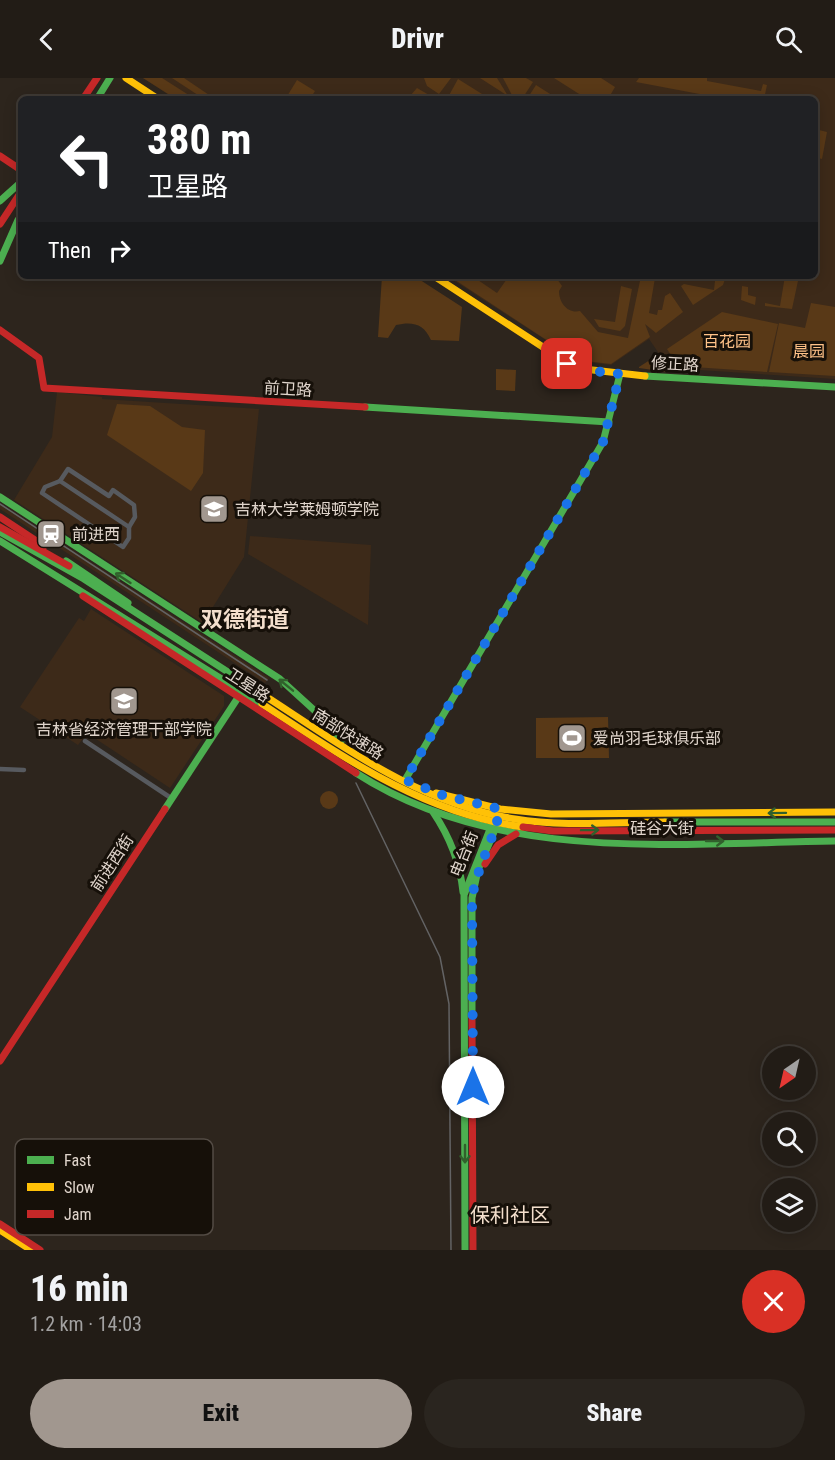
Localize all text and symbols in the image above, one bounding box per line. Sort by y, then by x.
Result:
icon: back [30,23,63,56]
text: Drivr [391,23,444,55]
icon: search [772,23,805,56]
text: 380 m [147,115,252,164]
icon: left [48,120,126,198]
text: 卫星路 [147,171,228,203]
icon: right [103,234,136,267]
text: Then [48,238,91,263]
park label: 百花园 [703,332,751,351]
pin [541,338,592,389]
park label: 晨园 [793,342,825,361]
icon: arrive [550,347,583,380]
street label: 修正路 [651,353,699,375]
street label: 前卫路 [264,378,312,400]
school or university icon: 吉林大学莱姆顿学院 [198,493,230,525]
place label: 吉林大学莱姆顿学院 [235,500,379,519]
station icon: 前进西 [35,518,67,550]
place label: 前进西 [72,525,120,544]
one-way arrow [115,572,131,584]
district label: 双德街道 [201,607,289,632]
street label: 卫星路 [223,664,273,706]
one-way arrow [278,678,294,691]
school or university icon: 吉林省经济管理干部学院 [108,685,140,717]
street label: 南部快速路 [309,705,387,763]
place label: 吉林省经济管理干部学院 [36,720,212,739]
sports icon: 爱尚羽毛球俱乐部 [556,722,588,754]
place label: 爱尚羽毛球俱乐部 [593,729,721,748]
one-way arrow [767,807,787,819]
street label: 硅谷大街 [630,819,694,838]
one-way arrow [579,824,599,836]
street label: 电台街 [446,828,482,880]
street label: 前进西街 [87,831,137,895]
one-way arrow [705,835,725,847]
north arrow [762,1046,816,1100]
map controls [762,1046,816,1232]
position arrow [441,1055,505,1119]
button: search [762,1112,816,1166]
legend [15,1139,213,1235]
one-way arrow [459,1143,470,1163]
text: Fast [64,1151,91,1170]
text: Slow [64,1178,94,1197]
button: layers [762,1178,816,1232]
district label: 保利社区 [470,1203,550,1227]
text: Jam [64,1205,91,1224]
text: 16 min [30,1268,129,1310]
button: close [742,1270,805,1333]
text: 1.2 km · 14:03 [30,1312,142,1336]
button: Exit [30,1379,412,1448]
button: Share [424,1379,805,1448]

